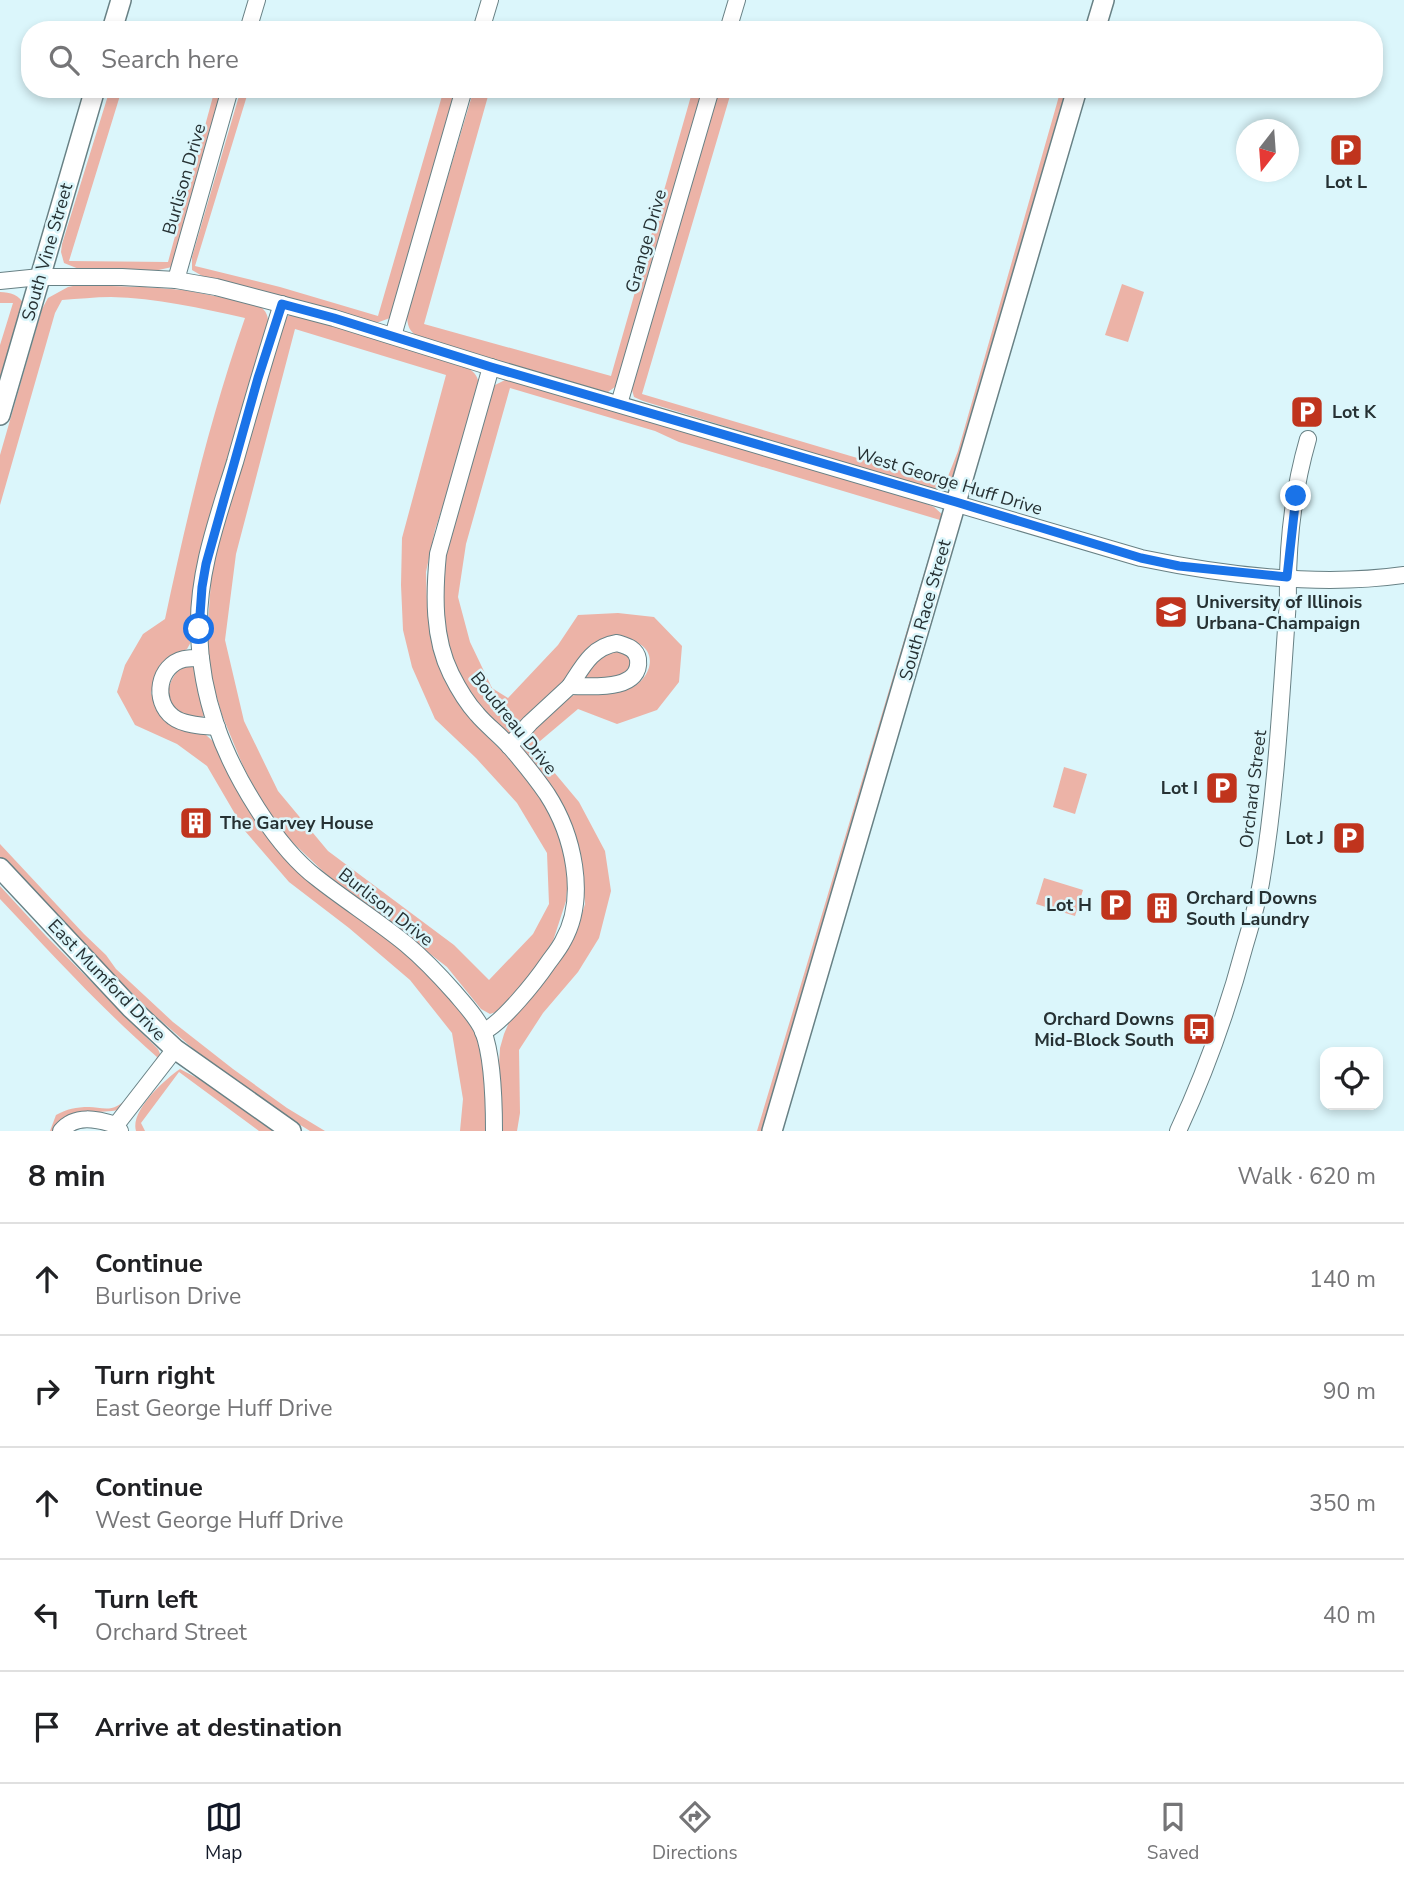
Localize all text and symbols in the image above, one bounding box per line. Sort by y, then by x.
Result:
search box [21,21,1383,98]
icon: search [45,41,83,79]
text: Search here [101,42,239,77]
north arrow [1236,119,1299,182]
street label: Burlison Drive [157,121,211,237]
parking icon: Lot L [1327,131,1365,169]
place label: Lot L [1325,170,1367,194]
street label: South Vine Street [16,180,78,324]
street label: Grange Drive [620,186,672,296]
parking icon: Lot K [1288,393,1326,431]
place label: Lot K [1332,400,1377,424]
street label: West George Huff Drive [853,441,1045,521]
route end [1280,480,1311,511]
street label: South Race Street [893,536,957,683]
place label: University of Illinois Urbana-Champaign [1196,590,1362,635]
school or university icon: University of Illinois Urbana-Champaign [1152,593,1190,631]
route start [183,613,214,644]
street label: Boudreau Drive [465,667,563,779]
street label: Orchard Street [1234,728,1272,849]
parking icon: Lot I [1203,769,1241,807]
place label: Lot I [1161,776,1198,800]
building icon: The Garvey House [177,804,215,842]
place label: The Garvey House [220,811,374,835]
parking icon: Lot J [1330,819,1368,857]
place label: Lot J [1286,826,1324,850]
street label: Burlison Drive [334,862,438,952]
parking icon: Lot H [1097,886,1135,924]
place label: Orchard Downs South Laundry [1186,886,1317,931]
building icon: Orchard Downs South Laundry [1143,889,1181,927]
place label: Lot H [1046,893,1092,917]
street label: East Mumford Drive [43,914,171,1046]
place label: Orchard Downs Mid-Block South [1034,1007,1174,1052]
bus stop icon: Orchard Downs Mid-Block South [1180,1010,1218,1048]
map controls [1320,1047,1383,1110]
button: locate [1320,1047,1383,1110]
text: 8 min [28,1156,106,1197]
text: Walk · 620 m [1237,1161,1376,1192]
text: Continue [95,1246,203,1281]
icon: ahead [28,1260,66,1298]
text: 140 m [1309,1264,1376,1295]
text: Burlison Drive [95,1281,241,1312]
text: Turn right [95,1358,214,1393]
icon: right [28,1372,66,1410]
text: 90 m [1323,1376,1376,1407]
text: East George Huff Drive [95,1393,333,1424]
text: Continue [95,1470,203,1505]
icon: ahead [28,1484,66,1522]
text: 350 m [1309,1488,1376,1519]
text: West George Huff Drive [95,1505,343,1536]
text: Turn left [95,1582,198,1617]
icon: left [28,1596,66,1634]
text: 40 m [1323,1600,1376,1631]
text: Orchard Street [95,1617,247,1648]
icon: arrive [28,1708,66,1746]
text: Arrive at destination [95,1710,342,1745]
tab: Map [205,1798,243,1866]
tab: Directions [652,1798,738,1866]
tab: Saved [1147,1798,1199,1866]

